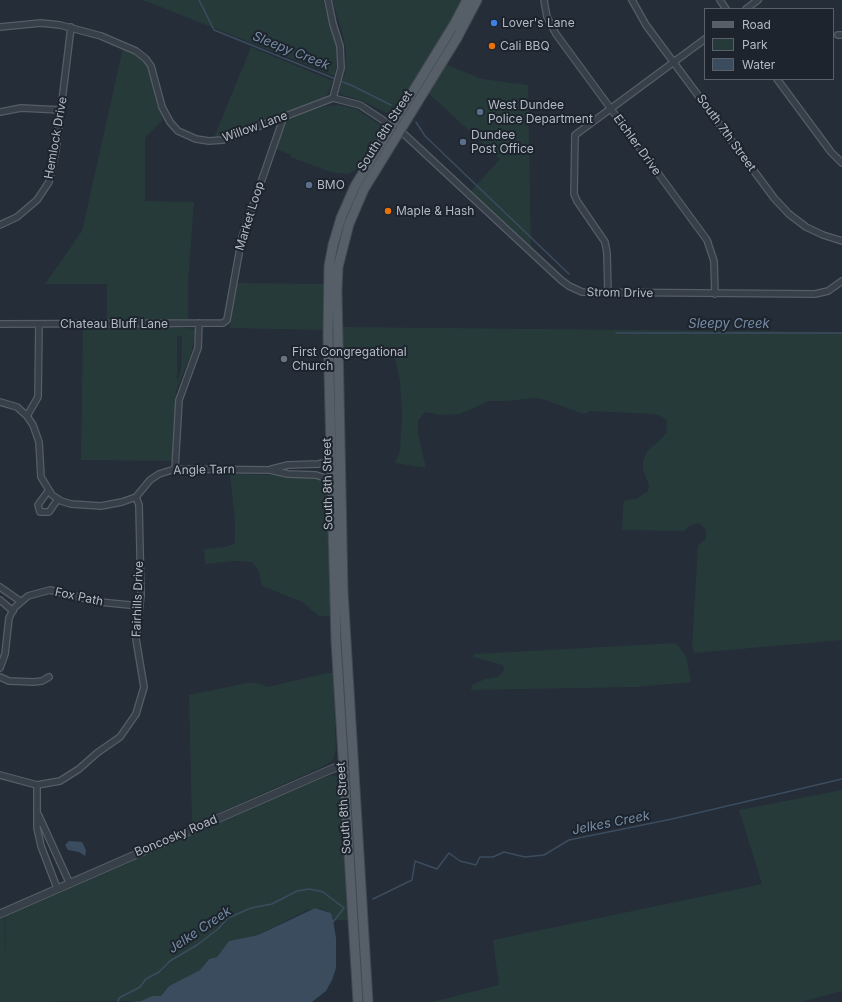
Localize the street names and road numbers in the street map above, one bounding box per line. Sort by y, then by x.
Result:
street label: South 8th Street [354,88,416,174]
street label: South 7th Street [693,92,759,174]
street label: Hemlock Drive [42,96,70,180]
street label: Willow Lane [220,109,290,145]
street label: Eichler Drive [610,112,664,178]
street label: Market Loop [233,180,267,252]
street label: Strom Drive [586,285,654,301]
street label: Chateau Bluff Lane [60,317,168,331]
street label: South 8th Street [320,438,336,530]
street label: Angle Tarn [173,462,235,478]
street label: Fairhills Drive [129,561,147,637]
street label: Fox Path [54,585,104,609]
street label: South 8th Street [334,762,354,854]
street label: Boncosky Road [133,812,219,860]

